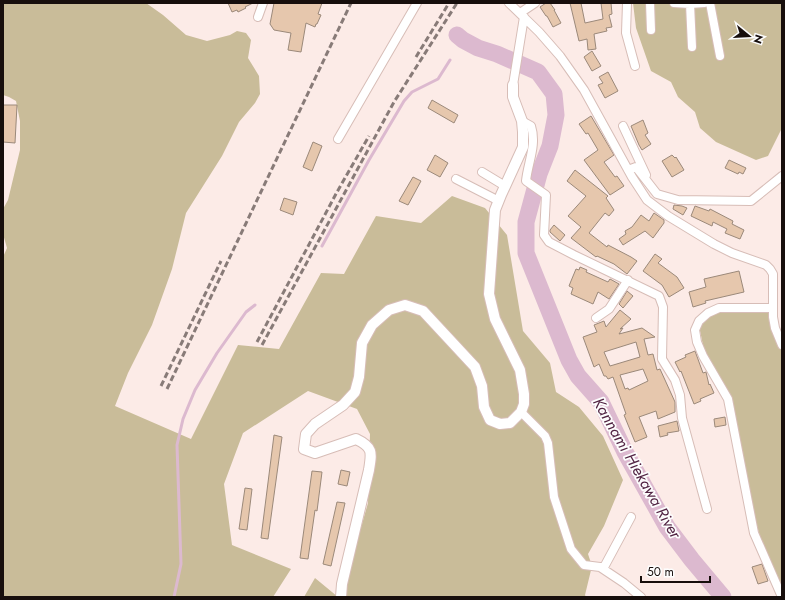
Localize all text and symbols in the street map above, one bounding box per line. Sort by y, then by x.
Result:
north arrow [729,16,769,56]
text: N [750,32,767,46]
water label: Kannami Hiekawa River [587,393,688,544]
scale bar [641,558,710,584]
text: 50 m [647,563,674,581]

